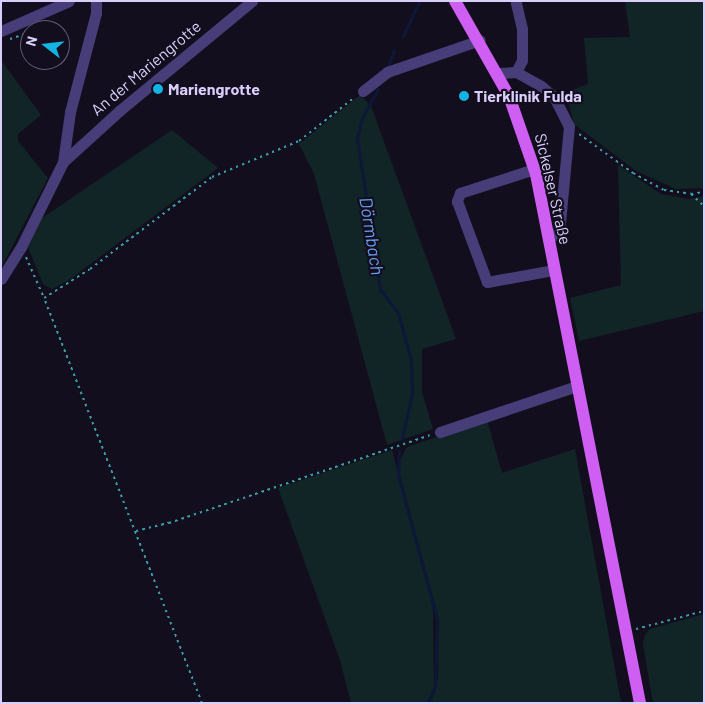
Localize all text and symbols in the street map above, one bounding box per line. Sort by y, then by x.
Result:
street label: An der Mariengrotte [87,16,205,120]
north arrow [20,20,70,70]
text: N [22,34,41,48]
place label: Mariengrotte [168,79,260,99]
marker: Mariengrotte [152,83,164,95]
place label: Tierklinik Fulda [474,86,582,106]
marker: Tierklinik Fulda [458,90,470,102]
street label: Sickelser Straße [531,132,575,246]
water label: Dörmbach [355,196,389,276]

